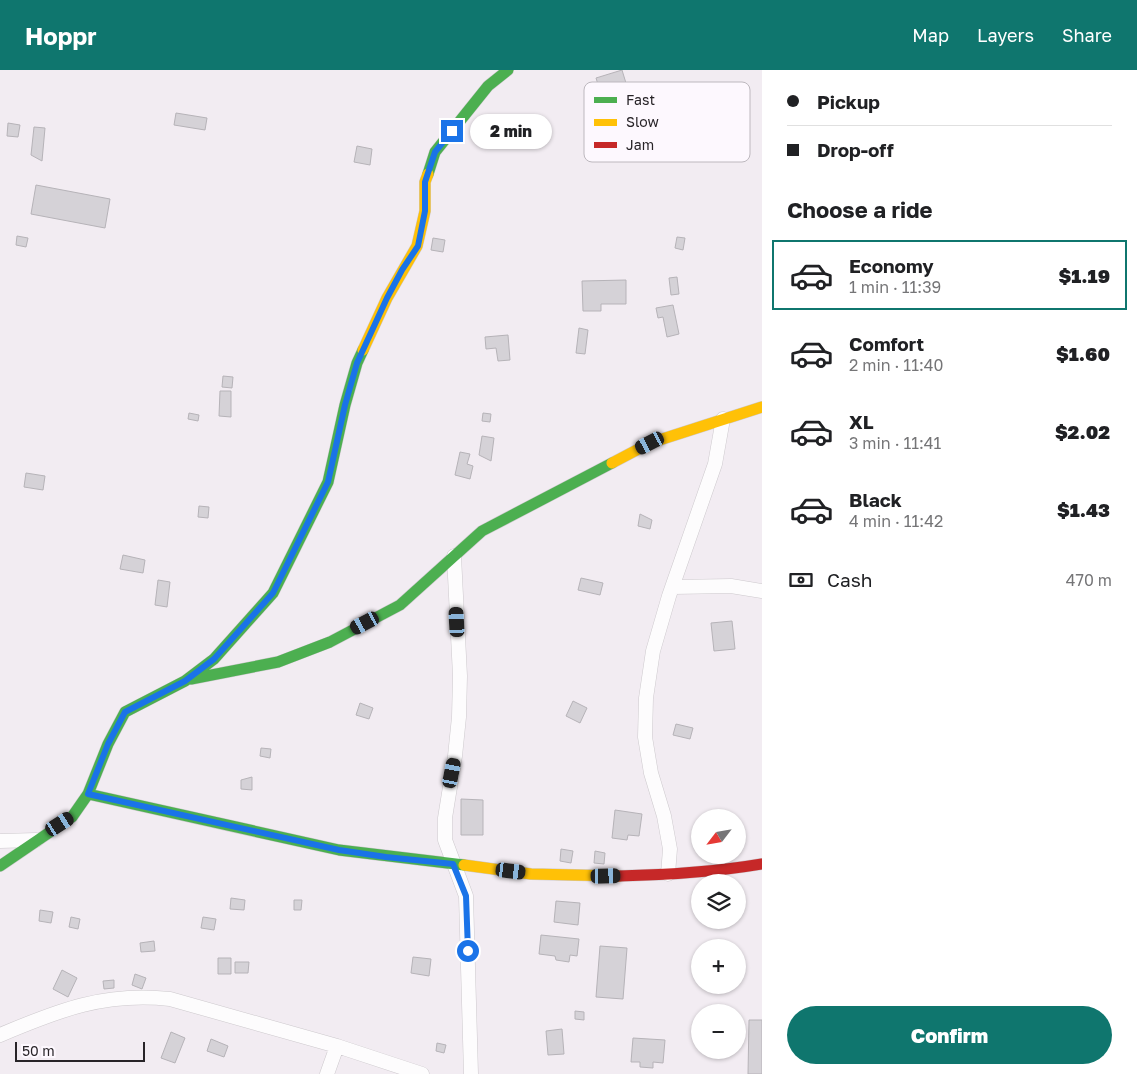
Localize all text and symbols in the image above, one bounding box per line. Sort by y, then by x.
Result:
text: Hoppr [25,21,97,50]
text: Map [912,24,949,46]
text: Layers [977,24,1034,46]
text: Share [1062,24,1112,46]
legend [584,82,750,162]
text: Pickup [817,90,880,113]
text: Fast [626,91,655,108]
text: Slow [626,113,659,130]
callout: 2 min [470,114,552,148]
route end [441,120,463,142]
text: 2 min [490,121,532,141]
text: Jam [626,136,654,153]
text: Drop-off [817,138,894,161]
text: Choose a ride [787,196,933,223]
icon: car [789,253,834,298]
text: Economy [849,254,934,277]
text: $1.19 [1059,264,1110,287]
text: 1 min · 11:39 [849,277,941,297]
icon: car [789,331,834,376]
text: Comfort [849,332,924,355]
text: $1.60 [1056,342,1110,365]
text: 2 min · 11:40 [849,355,943,375]
icon: car [789,409,834,454]
text: XL [849,410,874,433]
text: $2.02 [1055,420,1110,443]
car [633,430,666,456]
text: 3 min · 11:41 [849,433,941,453]
icon: car [789,487,834,532]
text: Black [849,488,902,511]
text: $1.43 [1057,498,1110,521]
text: 4 min · 11:42 [849,511,943,531]
icon: cash [787,566,815,594]
text: Cash [827,568,872,591]
text: 470 m [1066,570,1112,590]
car [448,607,465,637]
car [348,609,381,637]
car [441,757,462,789]
north arrow [691,809,746,864]
map controls [691,809,746,1059]
car [43,810,76,838]
car [495,862,526,880]
car [590,868,621,884]
button: layers [691,874,746,929]
button: + [691,939,746,994]
route start [457,940,479,962]
button: − [691,1004,746,1059]
button: Confirm [787,1006,1112,1064]
scale bar [15,1039,145,1062]
text: 50 m [22,1042,55,1059]

